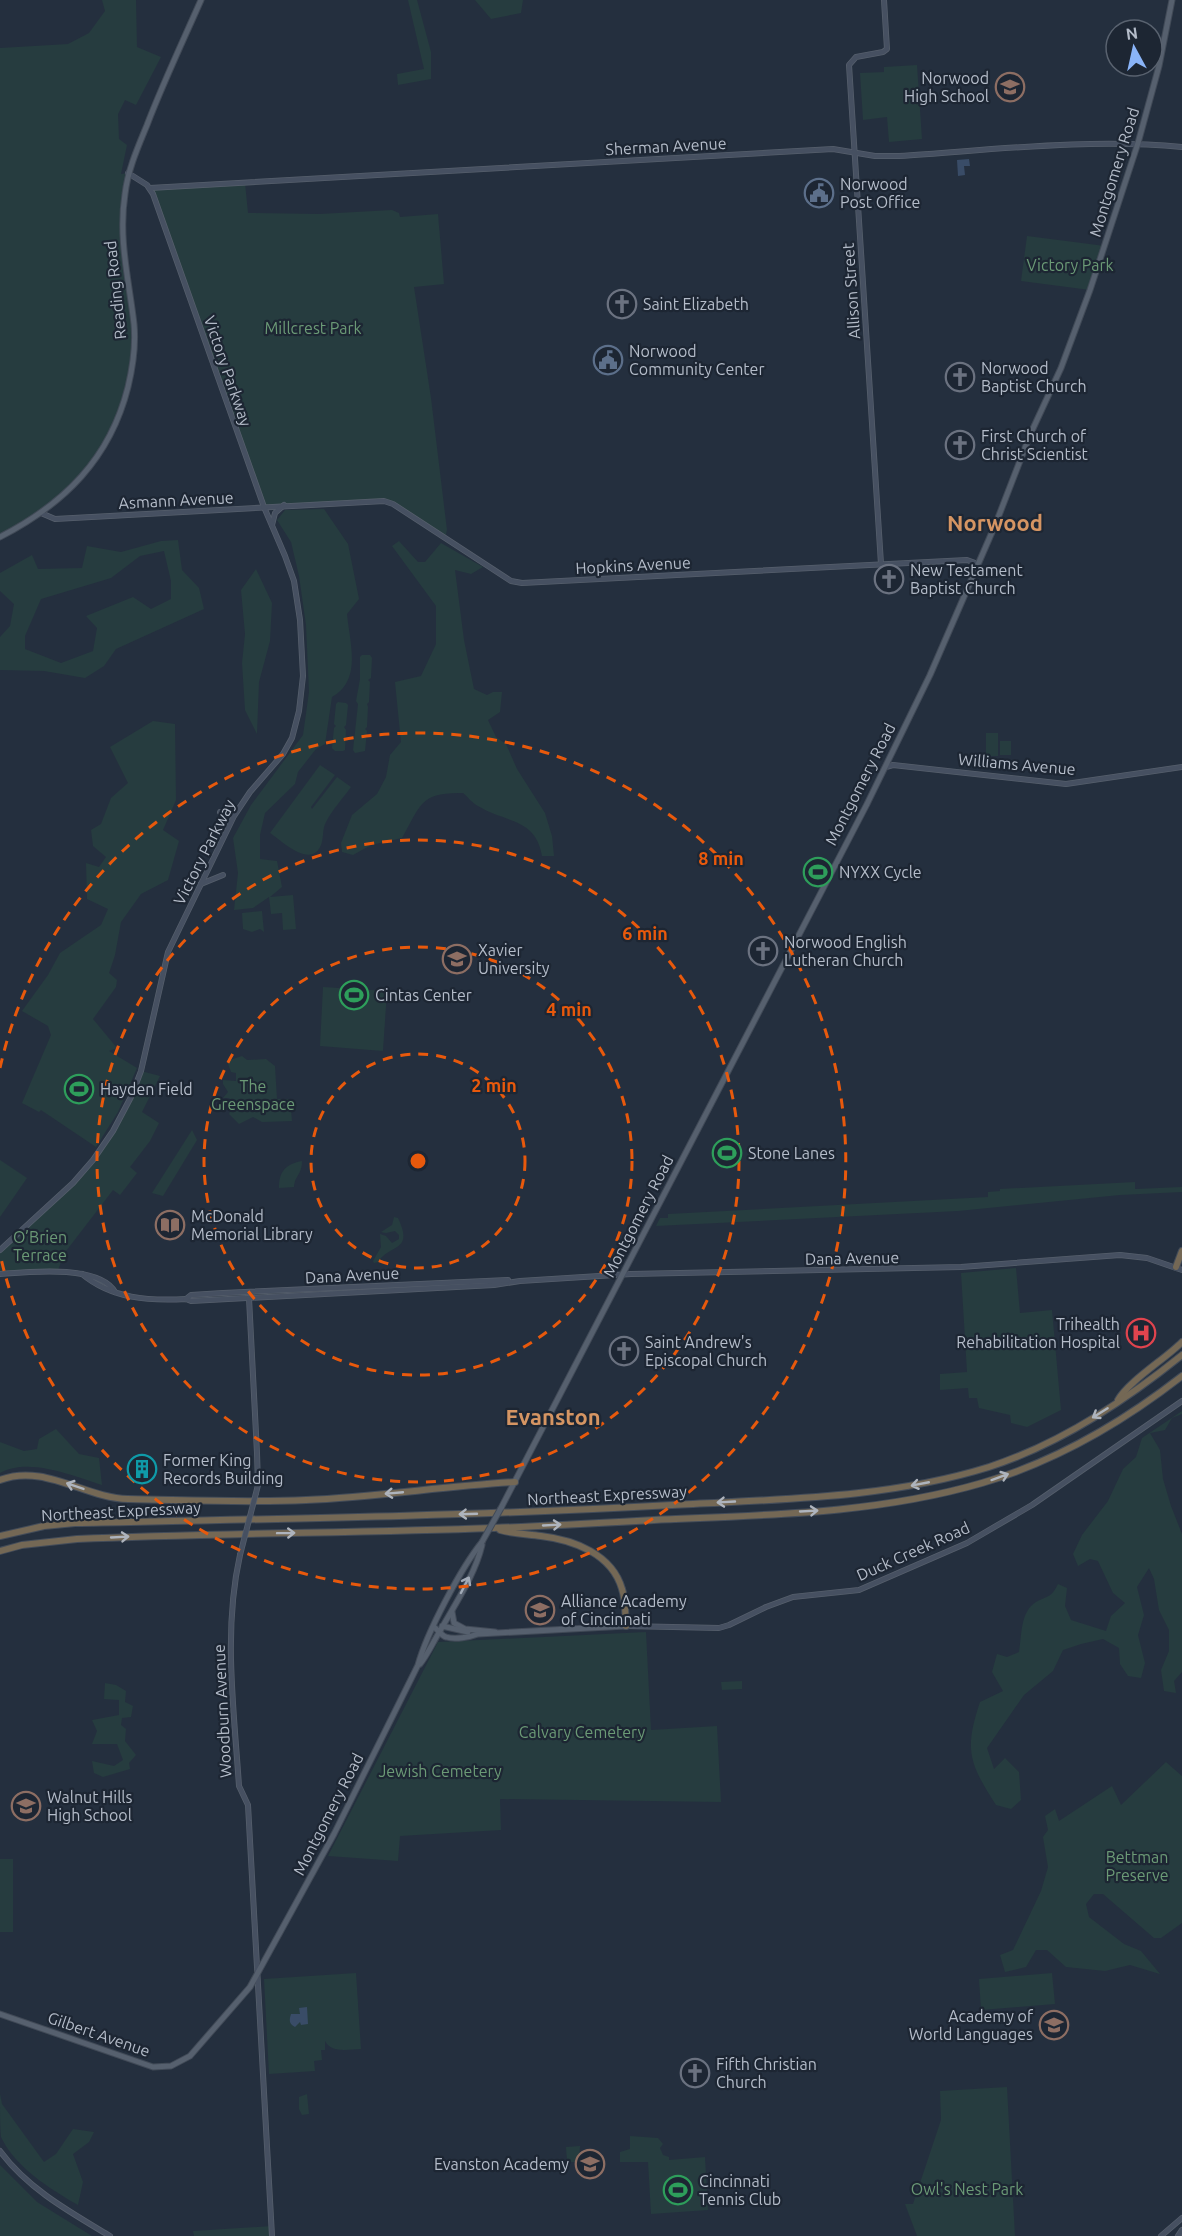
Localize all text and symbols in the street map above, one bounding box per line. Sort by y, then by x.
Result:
north arrow [1104,18,1164,78]
text: N [1125,23,1139,43]
place label: Norwood High School [904,69,989,105]
school or university icon: Norwood High School [994,71,1026,103]
street label: Montgomery Road [1086,105,1142,239]
street label: Sherman Avenue [605,134,727,158]
place label: Norwood Post Office [840,175,920,211]
public building icon: Norwood Post Office [803,177,835,209]
street label: Reading Road [101,240,129,340]
street label: Allison Street [839,242,863,340]
park label: Victory Park [1026,256,1114,274]
church icon: Saint Elizabeth [606,288,638,320]
place label: Saint Elizabeth [643,295,749,313]
street label: Victory Parkway [201,313,255,429]
park label: Millcrest Park [264,319,362,337]
place label: Norwood Community Center [629,342,765,378]
public building icon: Norwood Community Center [592,344,624,376]
place label: Norwood Baptist Church [981,359,1087,395]
church icon: Norwood Baptist Church [944,361,976,393]
place label: First Church of Christ Scientist [981,427,1089,463]
church icon: First Church of Christ Scientist [944,429,976,461]
street label: Asmann Avenue [118,488,234,512]
district label: Norwood [947,510,1043,535]
street label: Hopkins Avenue [575,553,691,577]
place label: New Testament Baptist Church [910,561,1023,597]
church icon: New Testament Baptist Church [873,563,905,595]
street label: Montgomery Road [821,720,899,848]
street label: Williams Avenue [958,750,1076,778]
street label: Victory Parkway [170,796,238,908]
text: 8 min [698,848,744,868]
sports icon: NYXX Cycle [802,856,834,888]
place label: NYXX Cycle [839,863,922,881]
text: 6 min [622,923,668,943]
place label: Norwood English Lutheran Church [784,933,907,969]
church icon: Norwood English Lutheran Church [747,935,779,967]
place label: Xavier University [478,941,550,977]
school or university icon: Xavier University [441,943,473,975]
sports icon: Cintas Center [338,979,370,1011]
place label: Cintas Center [375,986,472,1004]
text: 4 min [546,999,592,1019]
sports icon: Hayden Field [63,1073,95,1105]
text: 2 min [471,1075,517,1095]
park label: The Greenspace [211,1077,295,1113]
place label: Hayden Field [100,1080,193,1098]
sports icon: Stone Lanes [711,1137,743,1169]
place label: Stone Lanes [748,1144,835,1162]
centre of rings [408,1151,428,1171]
street label: Montgomery Road [599,1152,677,1280]
place label: McDonald Memorial Library [191,1207,313,1243]
library icon: McDonald Memorial Library [154,1209,186,1241]
park label: O’Brien Terrace [13,1228,67,1264]
street label: Dana Avenue [805,1248,899,1268]
street label: Dana Avenue [304,1264,400,1286]
place label: Trihealth Rehabilitation Hospital [956,1315,1120,1351]
hospital icon: Trihealth Rehabilitation Hospital [1125,1317,1157,1349]
place label: Saint Andrew's Episcopal Church [645,1333,767,1369]
church icon: Saint Andrew's Episcopal Church [608,1335,640,1367]
district label: Evanston [505,1404,601,1429]
one-way arrow [1092,1407,1109,1419]
place label: Former King Records Building [163,1451,284,1487]
building icon: Former King Records Building [126,1453,158,1485]
one-way arrow [991,1470,1009,1481]
one-way arrow [911,1479,930,1490]
one-way arrow [66,1480,85,1491]
street label: Northeast Expressway [527,1482,688,1508]
one-way arrow [384,1488,404,1499]
one-way arrow [716,1497,736,1508]
street label: Northeast Expressway [41,1498,202,1524]
one-way arrow [799,1506,819,1517]
one-way arrow [459,1508,479,1520]
street label: Duck Creek Road [854,1518,972,1584]
one-way arrow [541,1519,561,1530]
one-way arrow [275,1527,295,1539]
one-way arrow [110,1531,130,1542]
one-way arrow [459,1577,471,1594]
place label: Alliance Academy of Cincinnati [561,1592,687,1628]
school or university icon: Alliance Academy of Cincinnati [524,1594,556,1626]
street label: Woodburn Avenue [210,1644,234,1778]
park label: Calvary Cemetery [519,1723,646,1741]
street label: Montgomery Road [289,1750,367,1878]
park label: Jewish Cemetery [378,1762,502,1780]
place label: Walnut Hills High School [47,1788,133,1824]
school or university icon: Walnut Hills High School [10,1790,42,1822]
park label: Bettman Preserve [1105,1848,1169,1884]
place label: Academy of World Languages [909,2007,1034,2043]
street label: Gilbert Avenue [46,2008,152,2060]
school or university icon: Academy of World Languages [1038,2009,1070,2041]
place label: Fifth Christian Church [716,2055,817,2091]
church icon: Fifth Christian Church [679,2057,711,2089]
school or university icon: Evanston Academy [574,2148,606,2180]
place label: Evanston Academy [434,2155,569,2173]
place label: Cincinnati Tennis Club [699,2172,781,2208]
sports icon: Cincinnati Tennis Club [662,2174,694,2206]
park label: Owl's Nest Park [911,2180,1023,2198]

